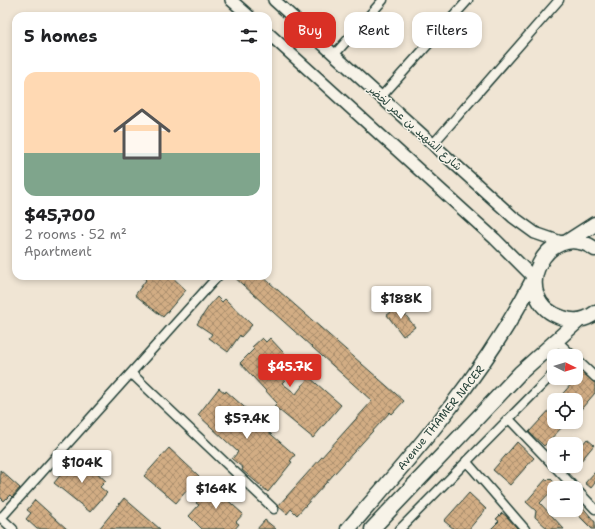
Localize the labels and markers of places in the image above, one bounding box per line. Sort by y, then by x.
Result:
pin: $188K [373,286,429,320]
pin: $45.7K [257,354,323,388]
pin: $57.4K [214,406,280,440]
pin: $104K [54,450,110,484]
pin: $164K [188,476,244,510]

